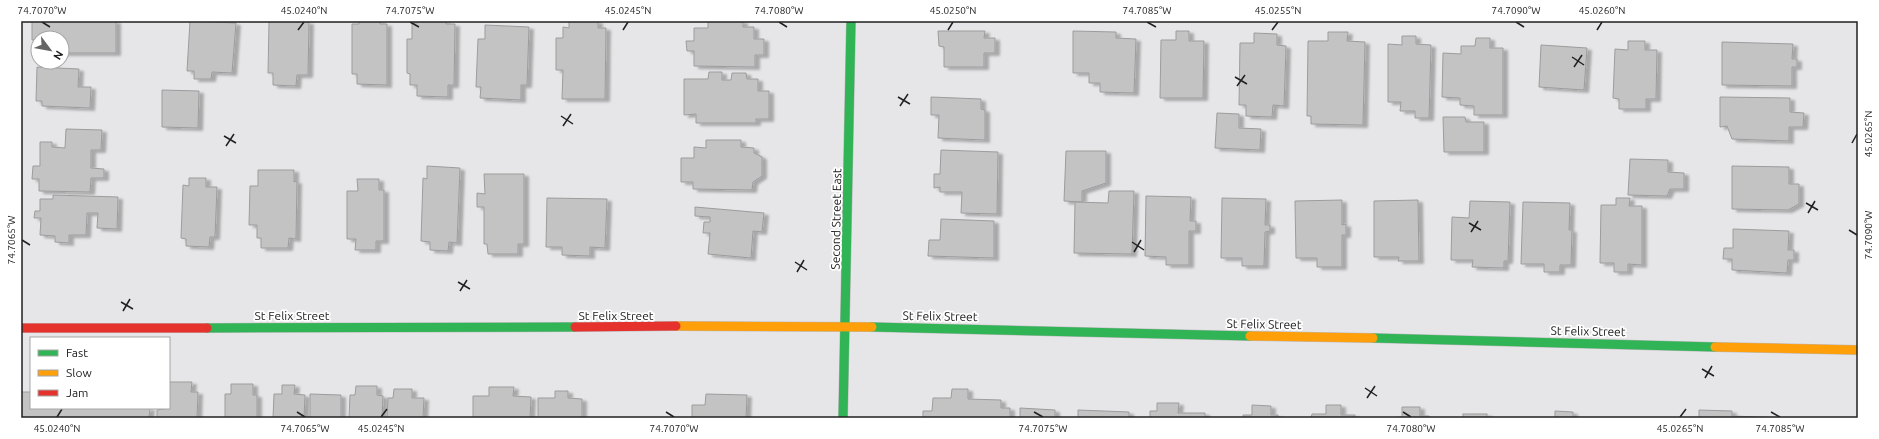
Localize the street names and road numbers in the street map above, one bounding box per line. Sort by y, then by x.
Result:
street label: Second Street East [829,168,843,270]
street label: St Felix Street [254,309,330,322]
street label: St Felix Street [578,309,654,322]
street label: St Felix Street [902,309,978,323]
street label: St Felix Street [1226,317,1302,331]
street label: St Felix Street [1550,324,1626,338]

